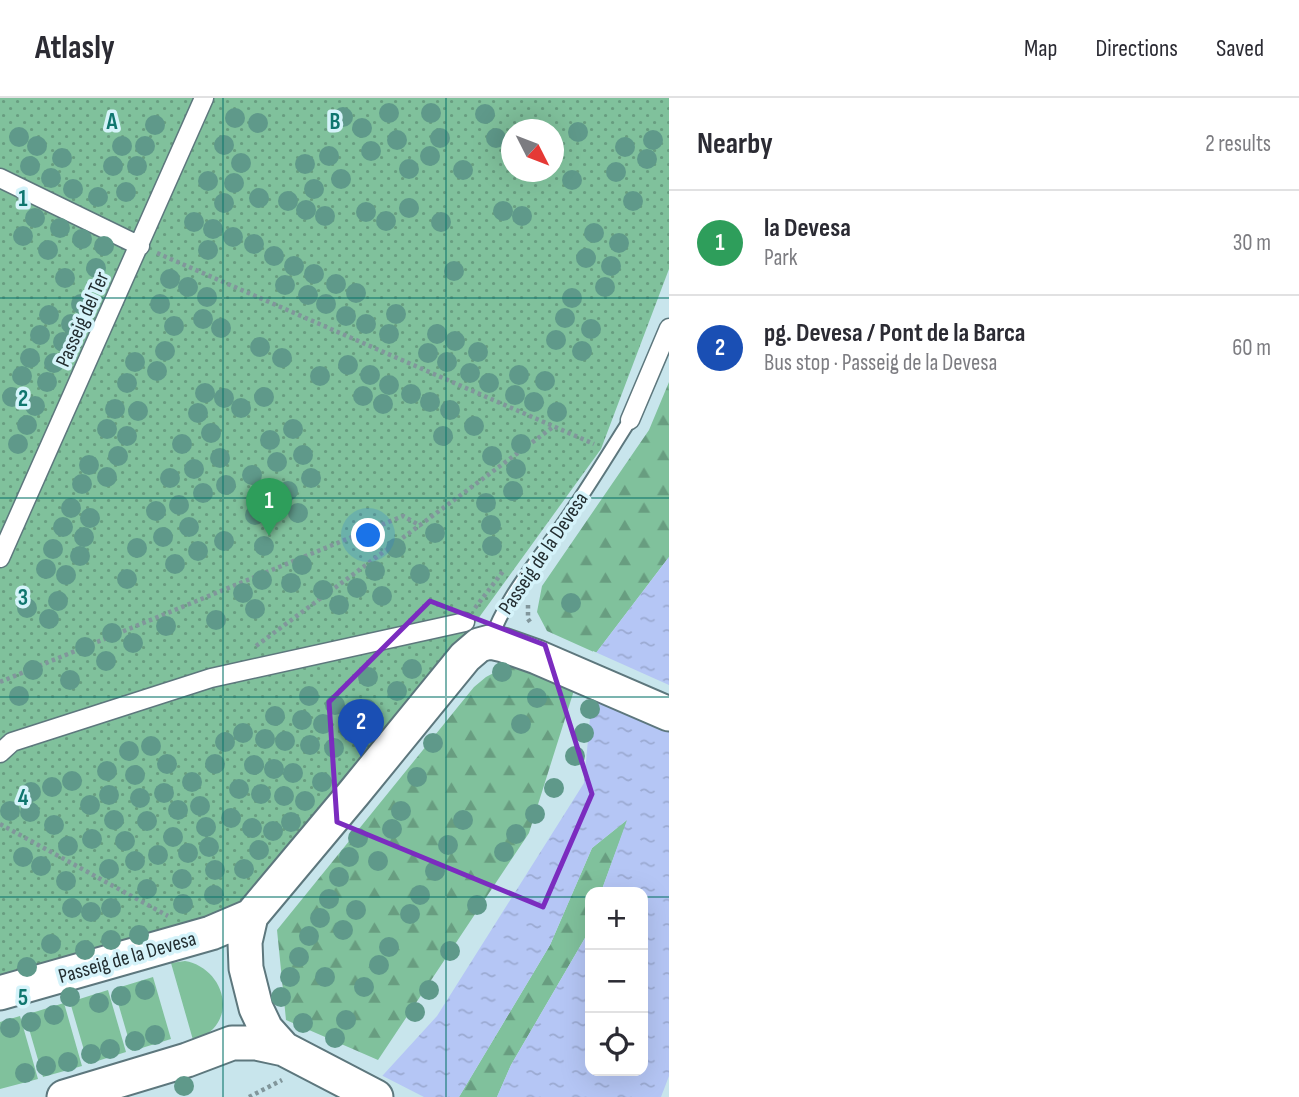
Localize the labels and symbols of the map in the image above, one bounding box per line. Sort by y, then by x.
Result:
text: A [106,108,119,136]
text: B [330,108,341,136]
north arrow [501,119,564,182]
text: 1 [18,185,28,213]
street label: Passeig del Ter [50,268,115,371]
text: 2 [18,385,28,413]
pin: 1 [246,478,292,536]
street label: Passeig de la Devesa [493,487,593,619]
your location [351,518,385,552]
text: 3 [18,584,28,612]
pin: 2 [338,699,384,757]
text: 4 [18,784,29,812]
street label: Passeig de la Devesa [55,926,199,989]
text: 5 [18,984,28,1012]

